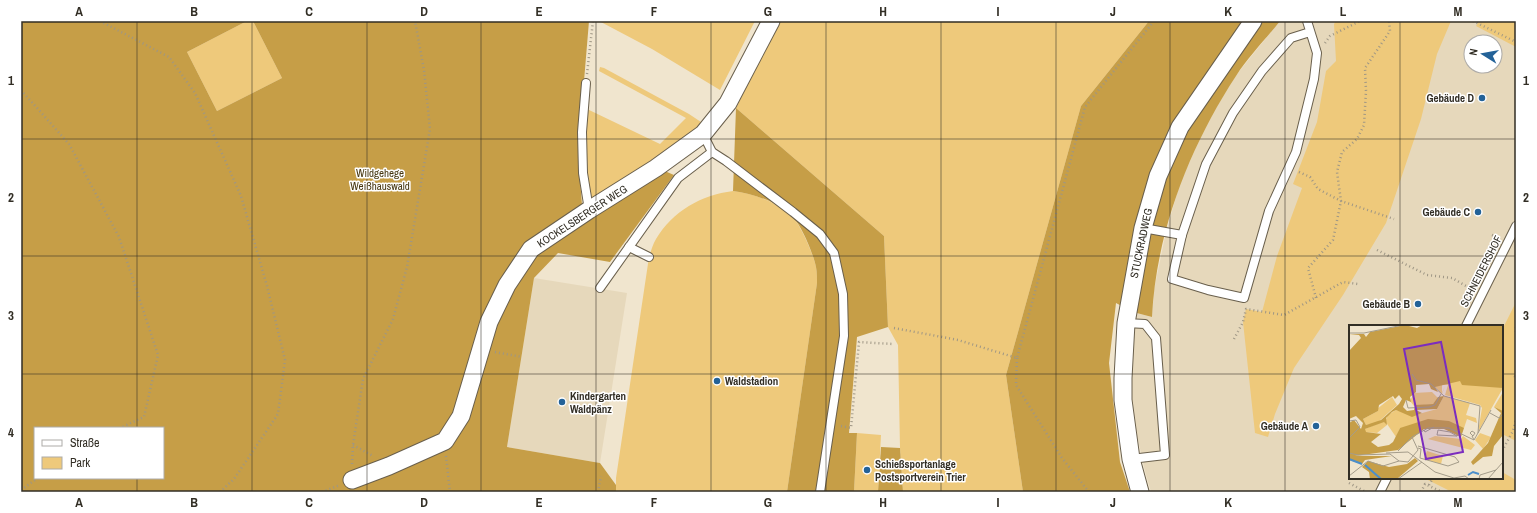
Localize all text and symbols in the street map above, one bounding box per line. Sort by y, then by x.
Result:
text: A [75,3,83,20]
text: B [190,3,198,20]
text: C [305,3,313,20]
text: D [420,3,428,20]
text: E [535,3,543,20]
text: F [651,3,658,20]
text: G [764,3,772,20]
text: H [879,3,887,20]
text: I [997,3,1000,20]
text: J [1110,3,1116,20]
text: K [1224,3,1232,20]
text: L [1340,3,1347,20]
text: M [1454,3,1463,20]
north arrow [1463,34,1503,74]
text: N [1466,48,1481,57]
text: 1 [8,72,14,89]
text: 1 [1523,72,1529,89]
place label: Gebäude D [1426,91,1474,105]
marker: Gebäude D [1477,93,1487,103]
park label: Wildgehege Weißhauswald [350,166,410,193]
street label: KOCKELSBERGER WEG [534,182,630,250]
text: 2 [8,189,14,206]
text: 2 [1523,189,1529,206]
place label: Gebäude C [1422,205,1470,219]
street label: STUCKRADWEG [1127,207,1155,279]
marker: Gebäude C [1473,207,1483,217]
street label: SCHNEIDERSHOF [1457,233,1505,309]
place label: Gebäude B [1362,297,1410,311]
marker: Gebäude B [1413,299,1423,309]
text: 3 [8,307,14,324]
text: 3 [1523,307,1529,324]
inset map [1349,325,1503,479]
place label: Waldstadion [725,374,778,388]
marker: Waldstadion [712,376,722,386]
place label: Kindergarten Waldpänz [570,389,626,416]
marker: Kindergarten Waldpänz [557,397,567,407]
place label: Gebäude A [1261,419,1308,433]
marker: Gebäude A [1311,421,1321,431]
text: 4 [8,424,14,441]
text: 4 [1523,424,1529,441]
legend [34,427,164,479]
text: Straße [70,435,100,451]
text: Park [70,455,90,471]
place label: Schießsportanlage Postsportverein Trier [875,457,966,484]
marker: Schießsportanlage Postsportverein Trier [862,465,872,475]
text: A [75,494,83,511]
text: B [190,494,198,511]
text: C [305,494,313,511]
text: D [420,494,428,511]
text: E [535,494,543,511]
text: F [651,494,658,511]
text: G [764,494,772,511]
text: H [879,494,887,511]
text: I [997,494,1000,511]
text: J [1110,494,1116,511]
text: K [1224,494,1232,511]
text: L [1340,494,1347,511]
text: M [1454,494,1463,511]

